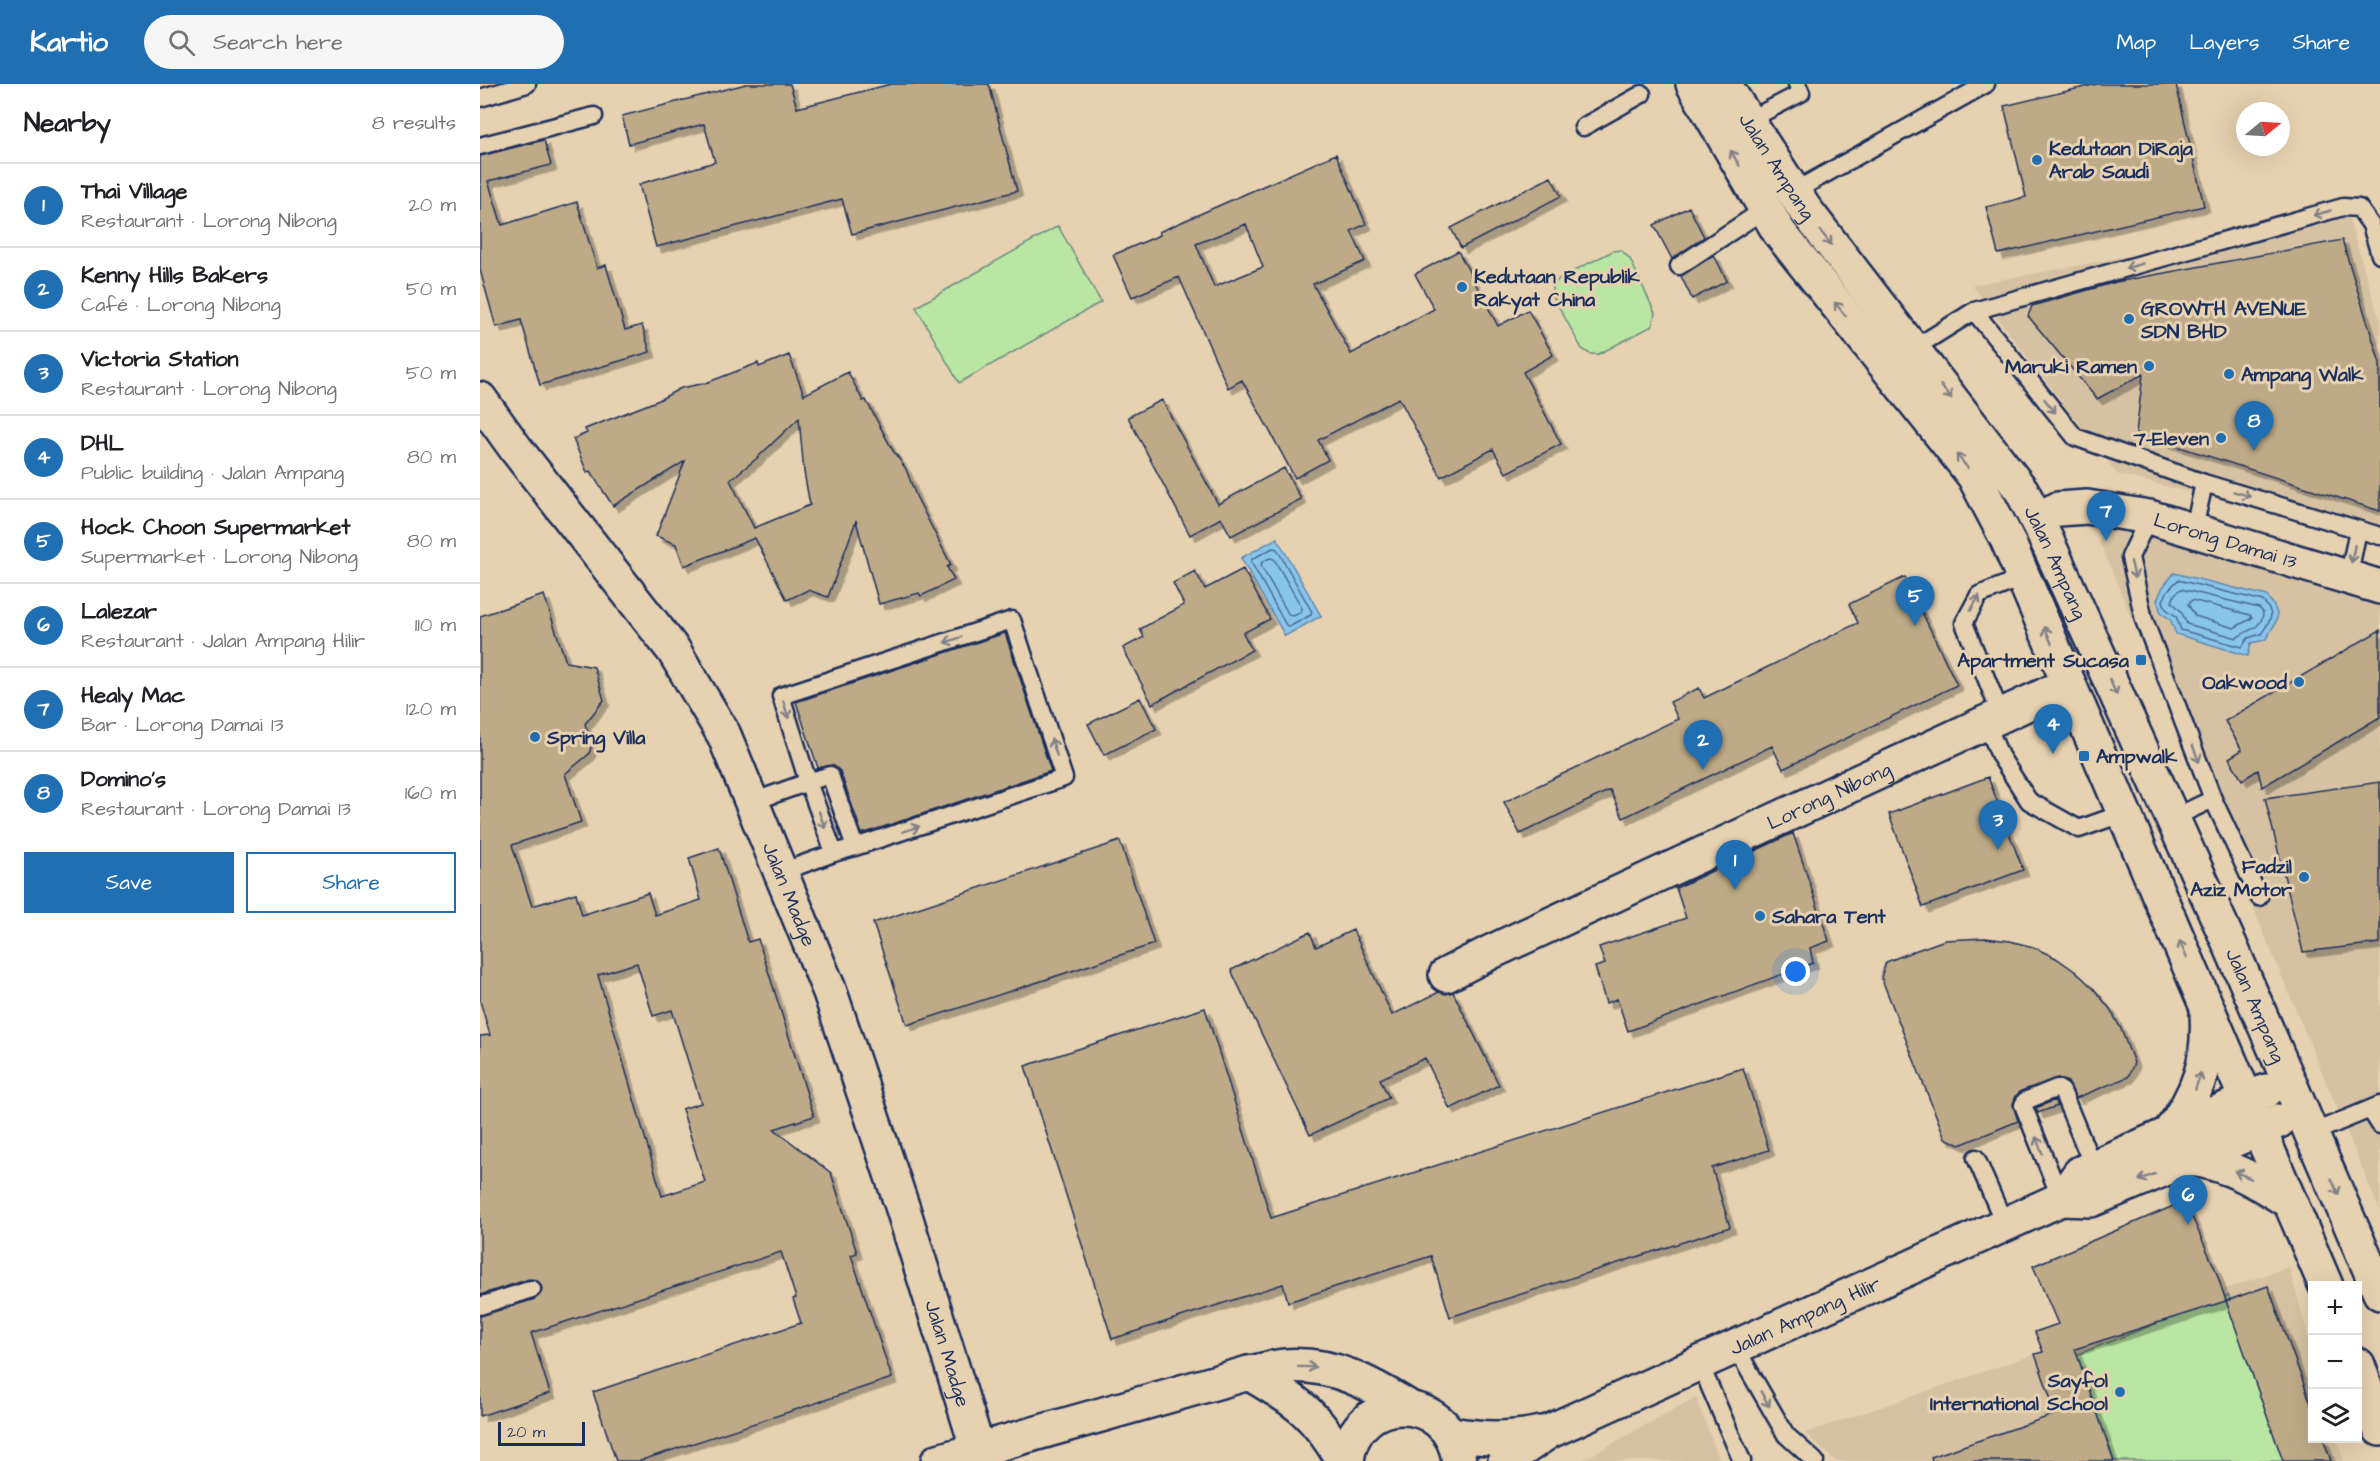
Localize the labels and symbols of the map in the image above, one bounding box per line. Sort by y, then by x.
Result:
north arrow [2236,102,2290,156]
street label: Jalan Ampang [1731,108,1821,227]
place label: Kedutaan DiRaja Arab Saudi [2049,135,2194,186]
one-way arrow [1729,150,1741,167]
marker: Kedutaan DiRaja Arab Saudi [2030,153,2044,167]
one-way arrow [2313,208,2332,219]
one-way arrow [1820,229,1832,245]
one-way arrow [2125,261,2144,272]
place label: Kedutaan Republik Rakyat China [1474,263,1641,315]
marker: Kedutaan Republik Rakyat China [1455,280,1469,294]
place label: GROWTH AVENUE SDN BHD [2140,295,2307,346]
one-way arrow [1834,301,1847,317]
marker: GROWTH AVENUE SDN BHD [2122,312,2136,326]
place label: Maruki Ramen [2005,353,2137,381]
marker: Maruki Ramen [2142,359,2156,373]
place label: Ampang Walk [2241,361,2364,390]
marker: Ampang Walk [2222,367,2236,381]
one-way arrow [1939,383,1952,399]
one-way arrow [2044,398,2057,414]
pin: 8 [2234,402,2274,451]
place label: 7-Eleven [2132,425,2209,453]
marker: 7-Eleven [2214,431,2228,445]
one-way arrow [1956,453,1969,469]
one-way arrow [2232,489,2251,500]
pin: 7 [2086,492,2126,541]
street label: Jalan Ampang [2017,501,2094,624]
street label: Lorong Damai 13 [2150,506,2300,576]
one-way arrow [2347,544,2358,563]
one-way arrow [2127,561,2139,580]
pin: 5 [1896,576,1934,626]
one-way arrow [1969,595,1981,612]
one-way arrow [2042,626,2053,645]
one-way arrow [944,635,963,646]
place label: Apartment Sucasa [1957,647,2130,675]
marker: Apartment Sucasa [2134,653,2148,667]
place label: Oakwood [2202,669,2288,697]
marker: Oakwood [2292,675,2306,689]
one-way arrow [2108,678,2120,696]
one-way arrow [781,700,792,719]
pin: 4 [2034,704,2072,754]
pin: 2 [1684,720,1722,770]
place label: Spring Villa [546,724,646,753]
marker: Spring Villa [528,730,542,744]
one-way arrow [1048,738,1059,757]
place label: Ampwalk [2096,743,2178,771]
one-way arrow [2191,745,2202,763]
marker: Ampwalk [2077,749,2091,763]
street label: Lorong Nibong [1763,755,1896,837]
pin: 3 [1978,800,2018,850]
one-way arrow [817,810,828,829]
one-way arrow [901,822,920,833]
street label: Jalan Madge [755,838,823,951]
pin: 1 [1716,840,1754,890]
place label: Fadzil Aziz Motor [2190,853,2293,904]
marker: Fadzil Aziz Motor [2297,870,2311,884]
place label: Sahara Tent [1771,903,1887,931]
marker: Sahara Tent [1753,909,1767,923]
one-way arrow [2177,941,2188,959]
street label: Jalan Ampang [2218,944,2292,1068]
your location [1781,957,1810,986]
one-way arrow [2193,1072,2204,1091]
one-way arrow [2033,1136,2044,1154]
one-way arrow [2234,1169,2252,1181]
one-way arrow [2139,1172,2157,1183]
pin: 6 [2168,1176,2208,1225]
one-way arrow [2330,1177,2341,1196]
street label: Jalan Ampang Hilir [1725,1270,1885,1363]
street label: Jalan Madge [917,1297,977,1411]
one-way arrow [1296,1361,1316,1372]
place label: Sayfol International School [1930,1367,2108,1418]
marker: Sayfol International School [2113,1385,2127,1399]
one-way arrow [1759,1390,1771,1407]
scale bar [498,1419,585,1446]

